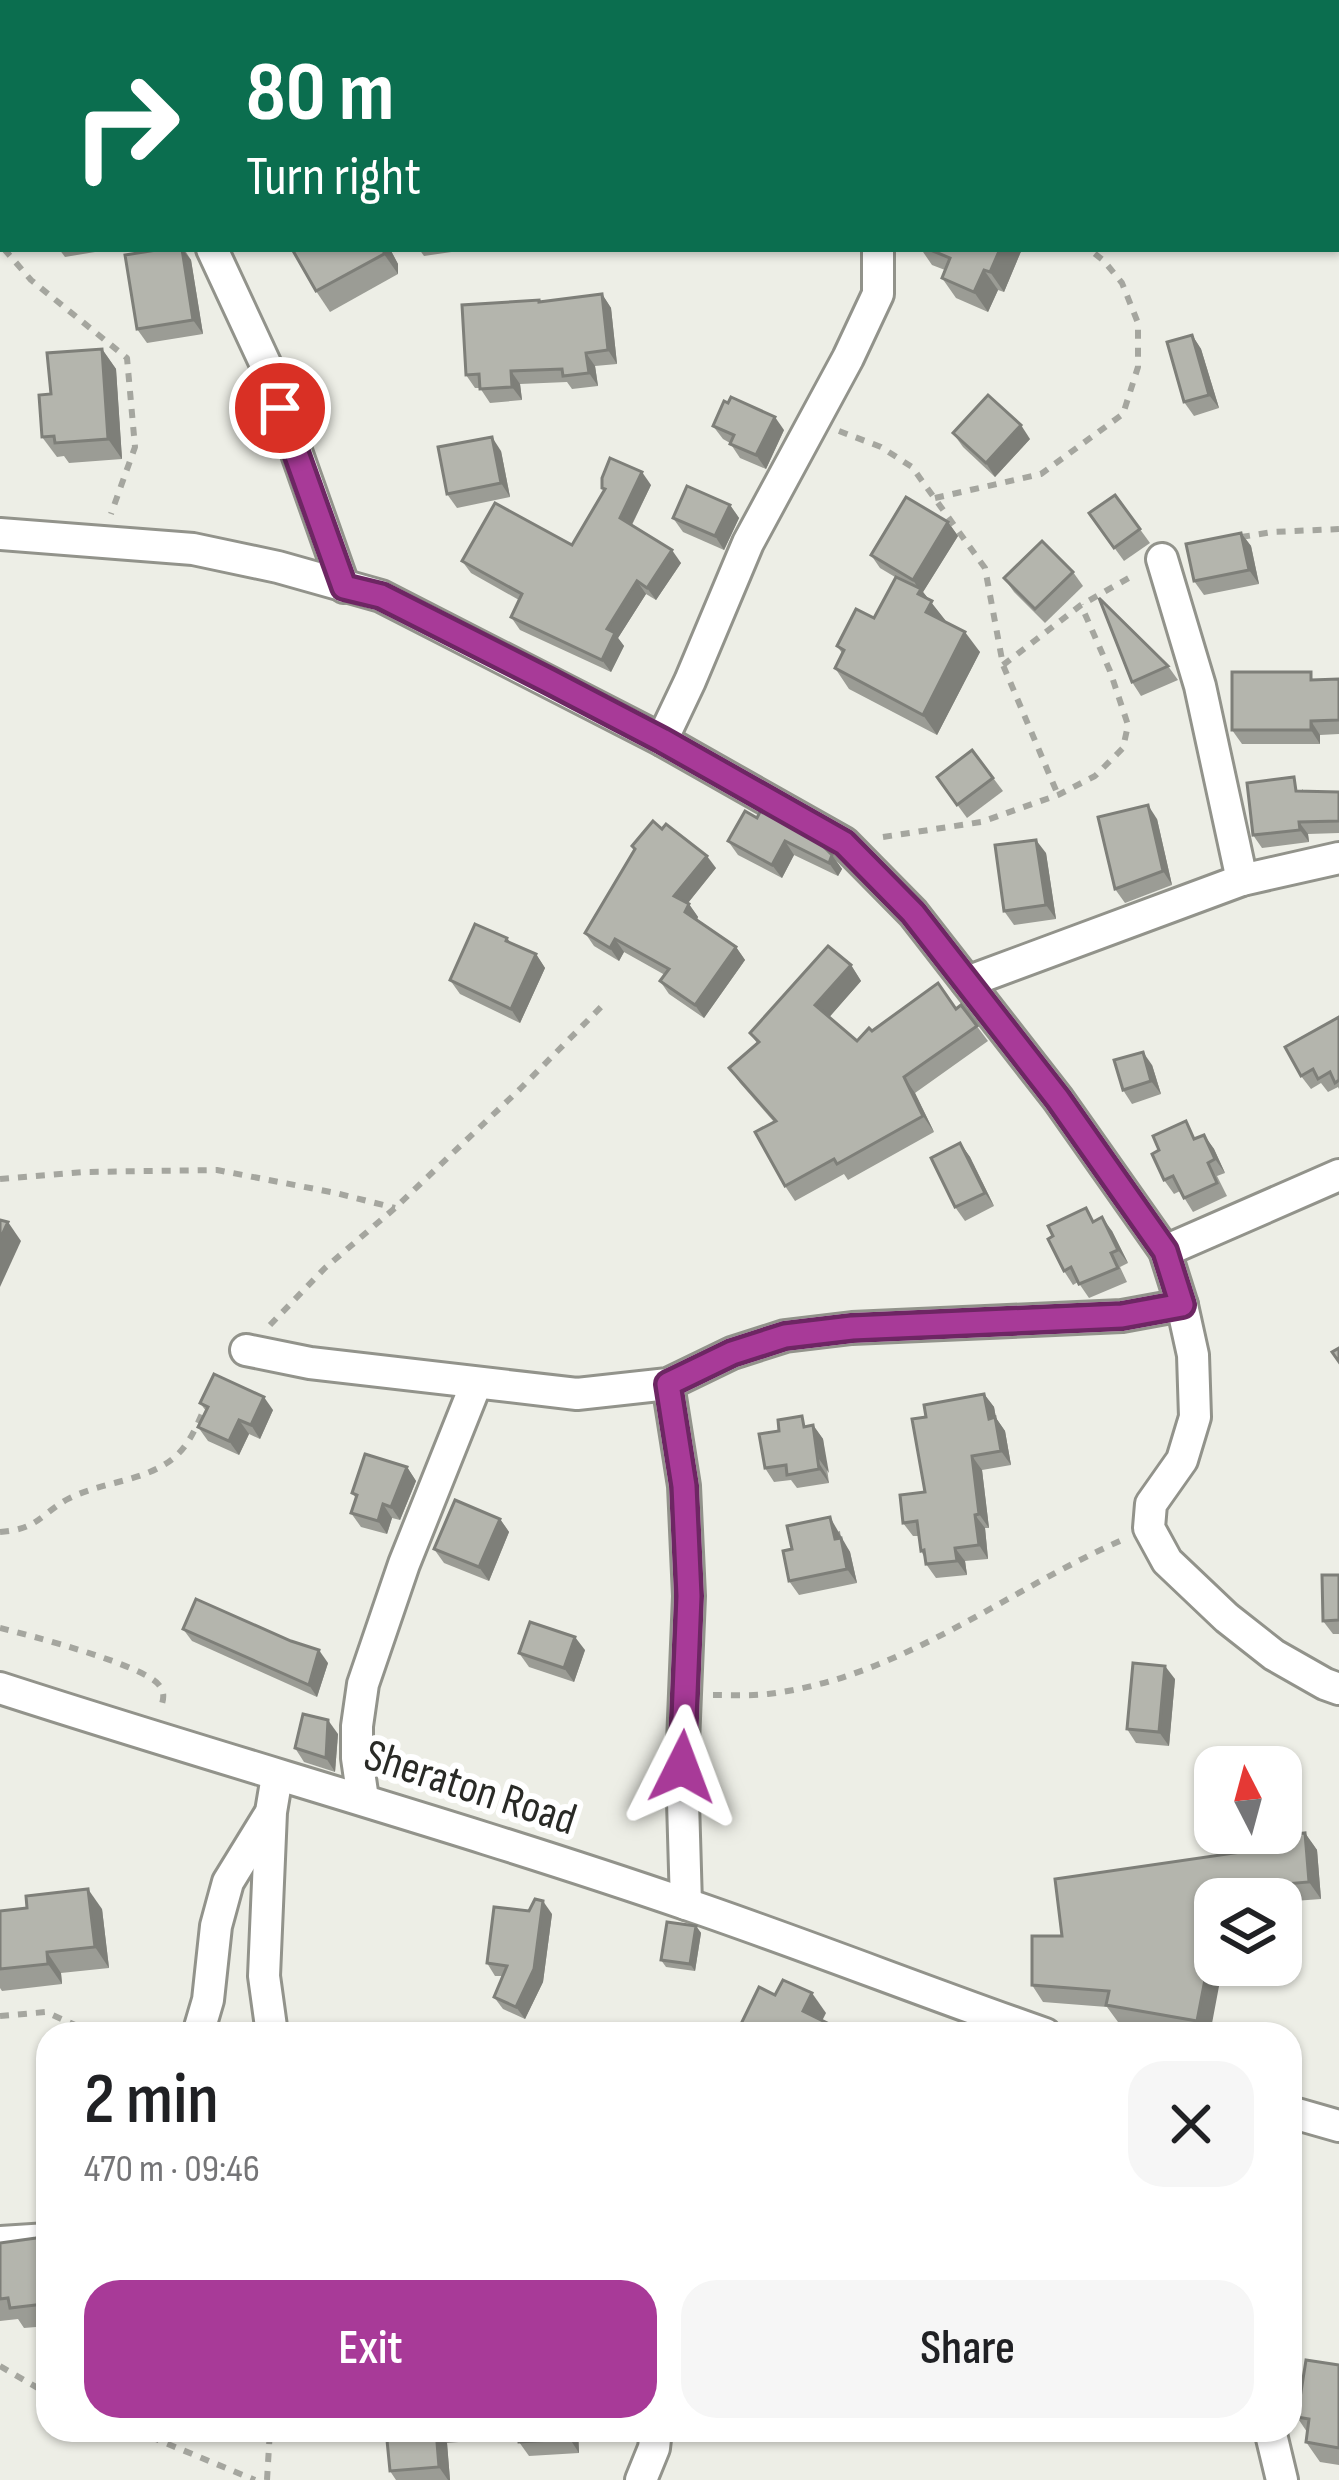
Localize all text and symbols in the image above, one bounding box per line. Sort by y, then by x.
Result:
text: 80 m [246,43,394,144]
icon: right [48,48,204,204]
text: Turn right [246,145,421,210]
pin [229,357,331,459]
icon: arrive [247,375,313,441]
position arrow [619,1704,745,1830]
street label: Sheraton Road [357,1728,583,1848]
north arrow [1194,1746,1302,1854]
map controls [1194,1746,1302,1986]
button: layers [1194,1878,1302,1986]
text: 2 min [84,2057,219,2144]
button: close [1128,2061,1254,2187]
text: 470 m · 09:46 [84,2146,260,2193]
button: Exit [84,2280,657,2418]
button: Share [681,2280,1254,2418]

